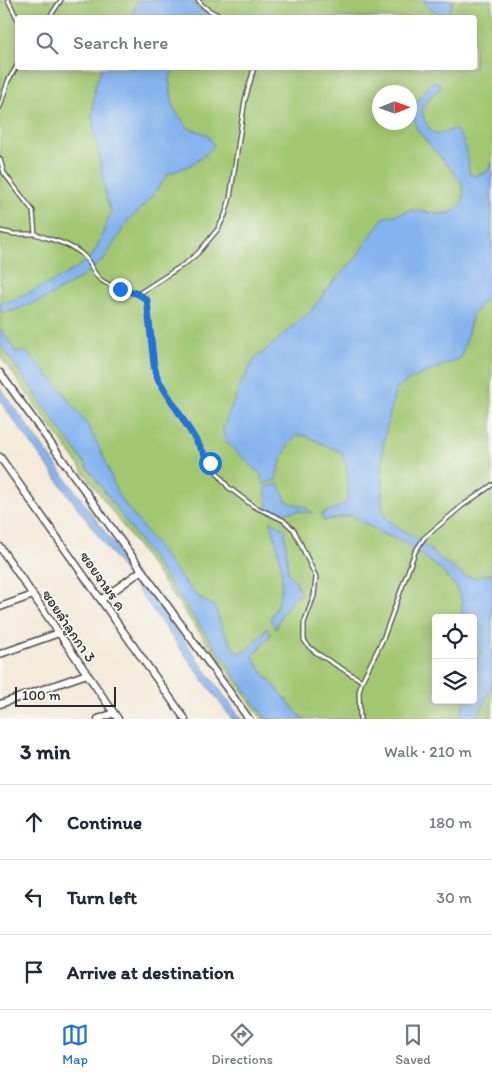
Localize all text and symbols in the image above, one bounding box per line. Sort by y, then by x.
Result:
search box [15,15,477,70]
icon: search [33,29,61,57]
text: Search here [73,31,168,54]
north arrow [372,85,417,130]
route end [109,278,132,301]
route start [199,452,222,475]
street label: ซอยจามร ค [76,548,130,614]
street label: ซอยลำลูกกา 3 [37,586,100,666]
map controls [432,614,477,704]
button: locate [432,614,477,659]
button: layers [432,659,477,704]
scale bar [15,684,116,707]
text: 100 m [22,687,61,704]
text: 3 min [20,739,70,764]
text: Walk · 210 m [384,742,472,761]
icon: ahead [20,808,48,836]
text: Continue [67,811,142,834]
text: 180 m [429,813,472,832]
icon: left [20,883,48,911]
text: Turn left [67,886,137,909]
text: 30 m [436,888,472,907]
icon: arrive [20,958,48,986]
text: Arrive at destination [67,961,234,984]
tab: Map [61,1021,89,1068]
tab: Directions [211,1021,273,1068]
tab: Saved [395,1021,431,1068]

